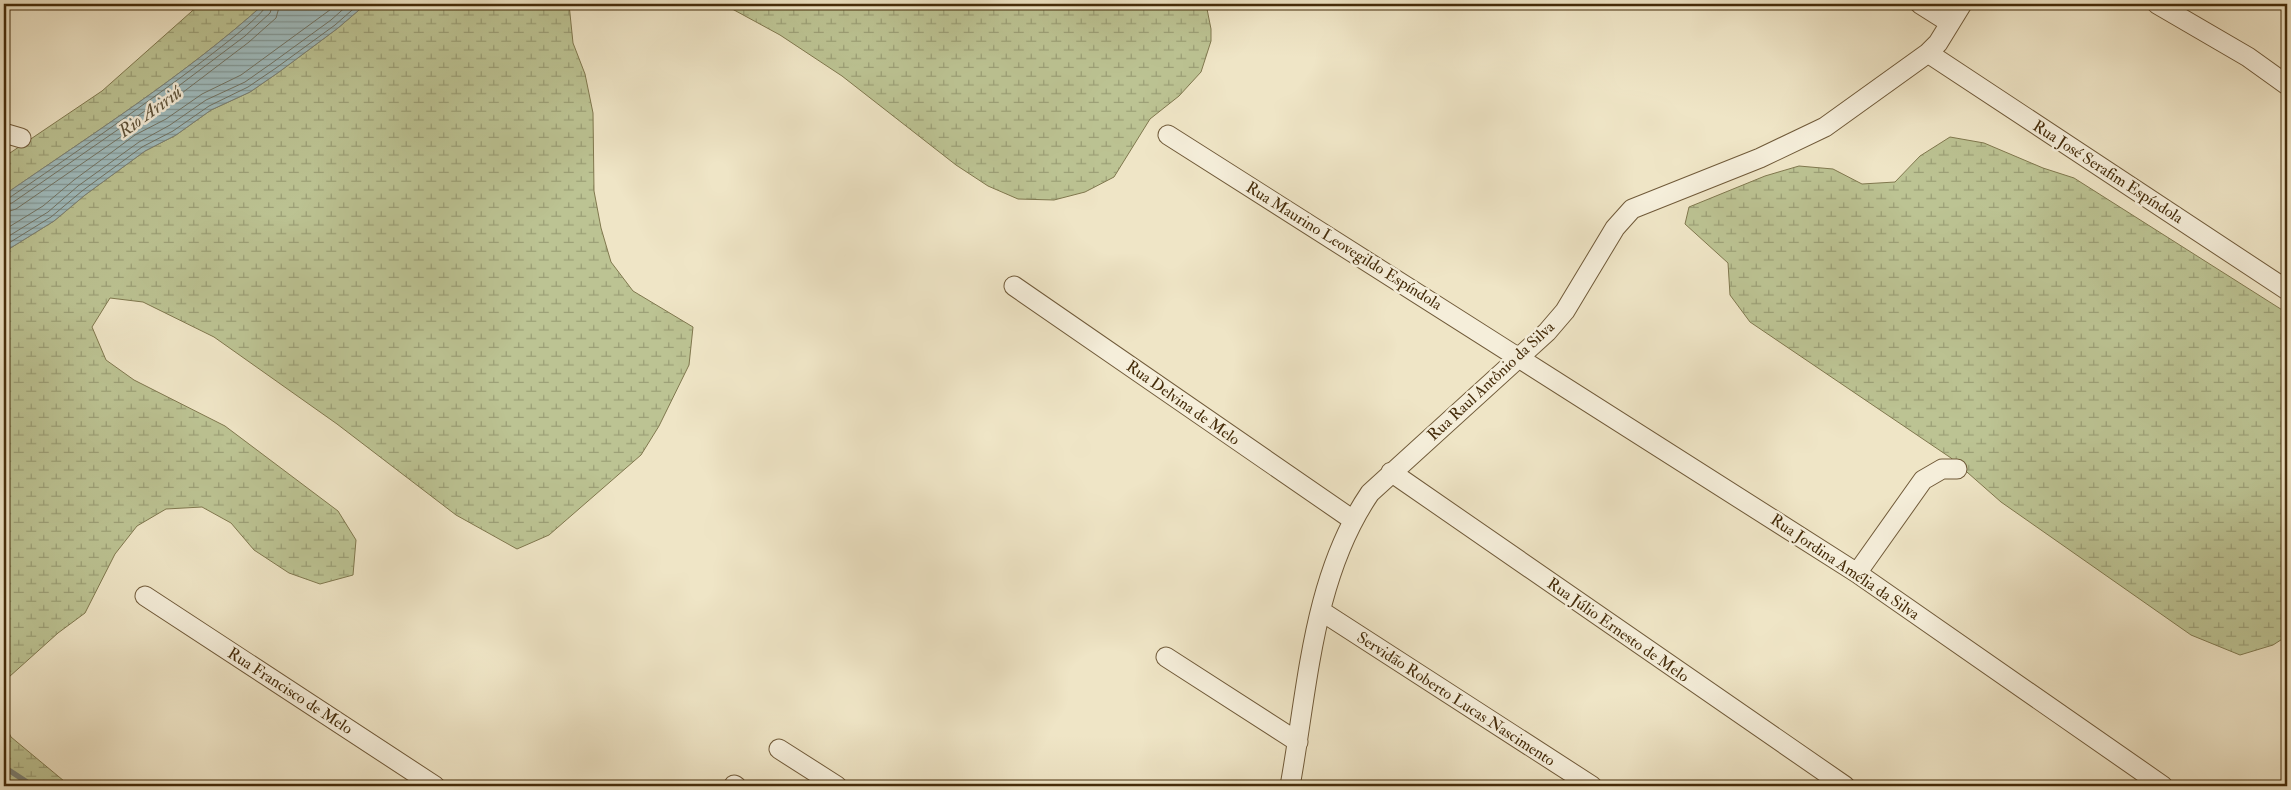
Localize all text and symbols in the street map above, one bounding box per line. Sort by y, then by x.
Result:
water label: Rio Aririú [113,80,188,143]
street label: Rua José Serafim Espíndola [2028,116,2187,229]
street label: Rua Maurino Leovegildo Espíndola [1242,177,1446,316]
street label: Rua Raul Antônio da Silva [1423,317,1559,445]
street label: Rua Delvina de Melo [1122,356,1244,450]
street label: Rua Jordina Amélia da Silva [1766,510,1924,625]
street label: Rua Júlio Ernesto de Melo [1542,573,1693,688]
street label: Servidão Roberto Lucas Nascimento [1353,627,1559,771]
street label: Rua Francisco de Melo [224,643,357,739]

